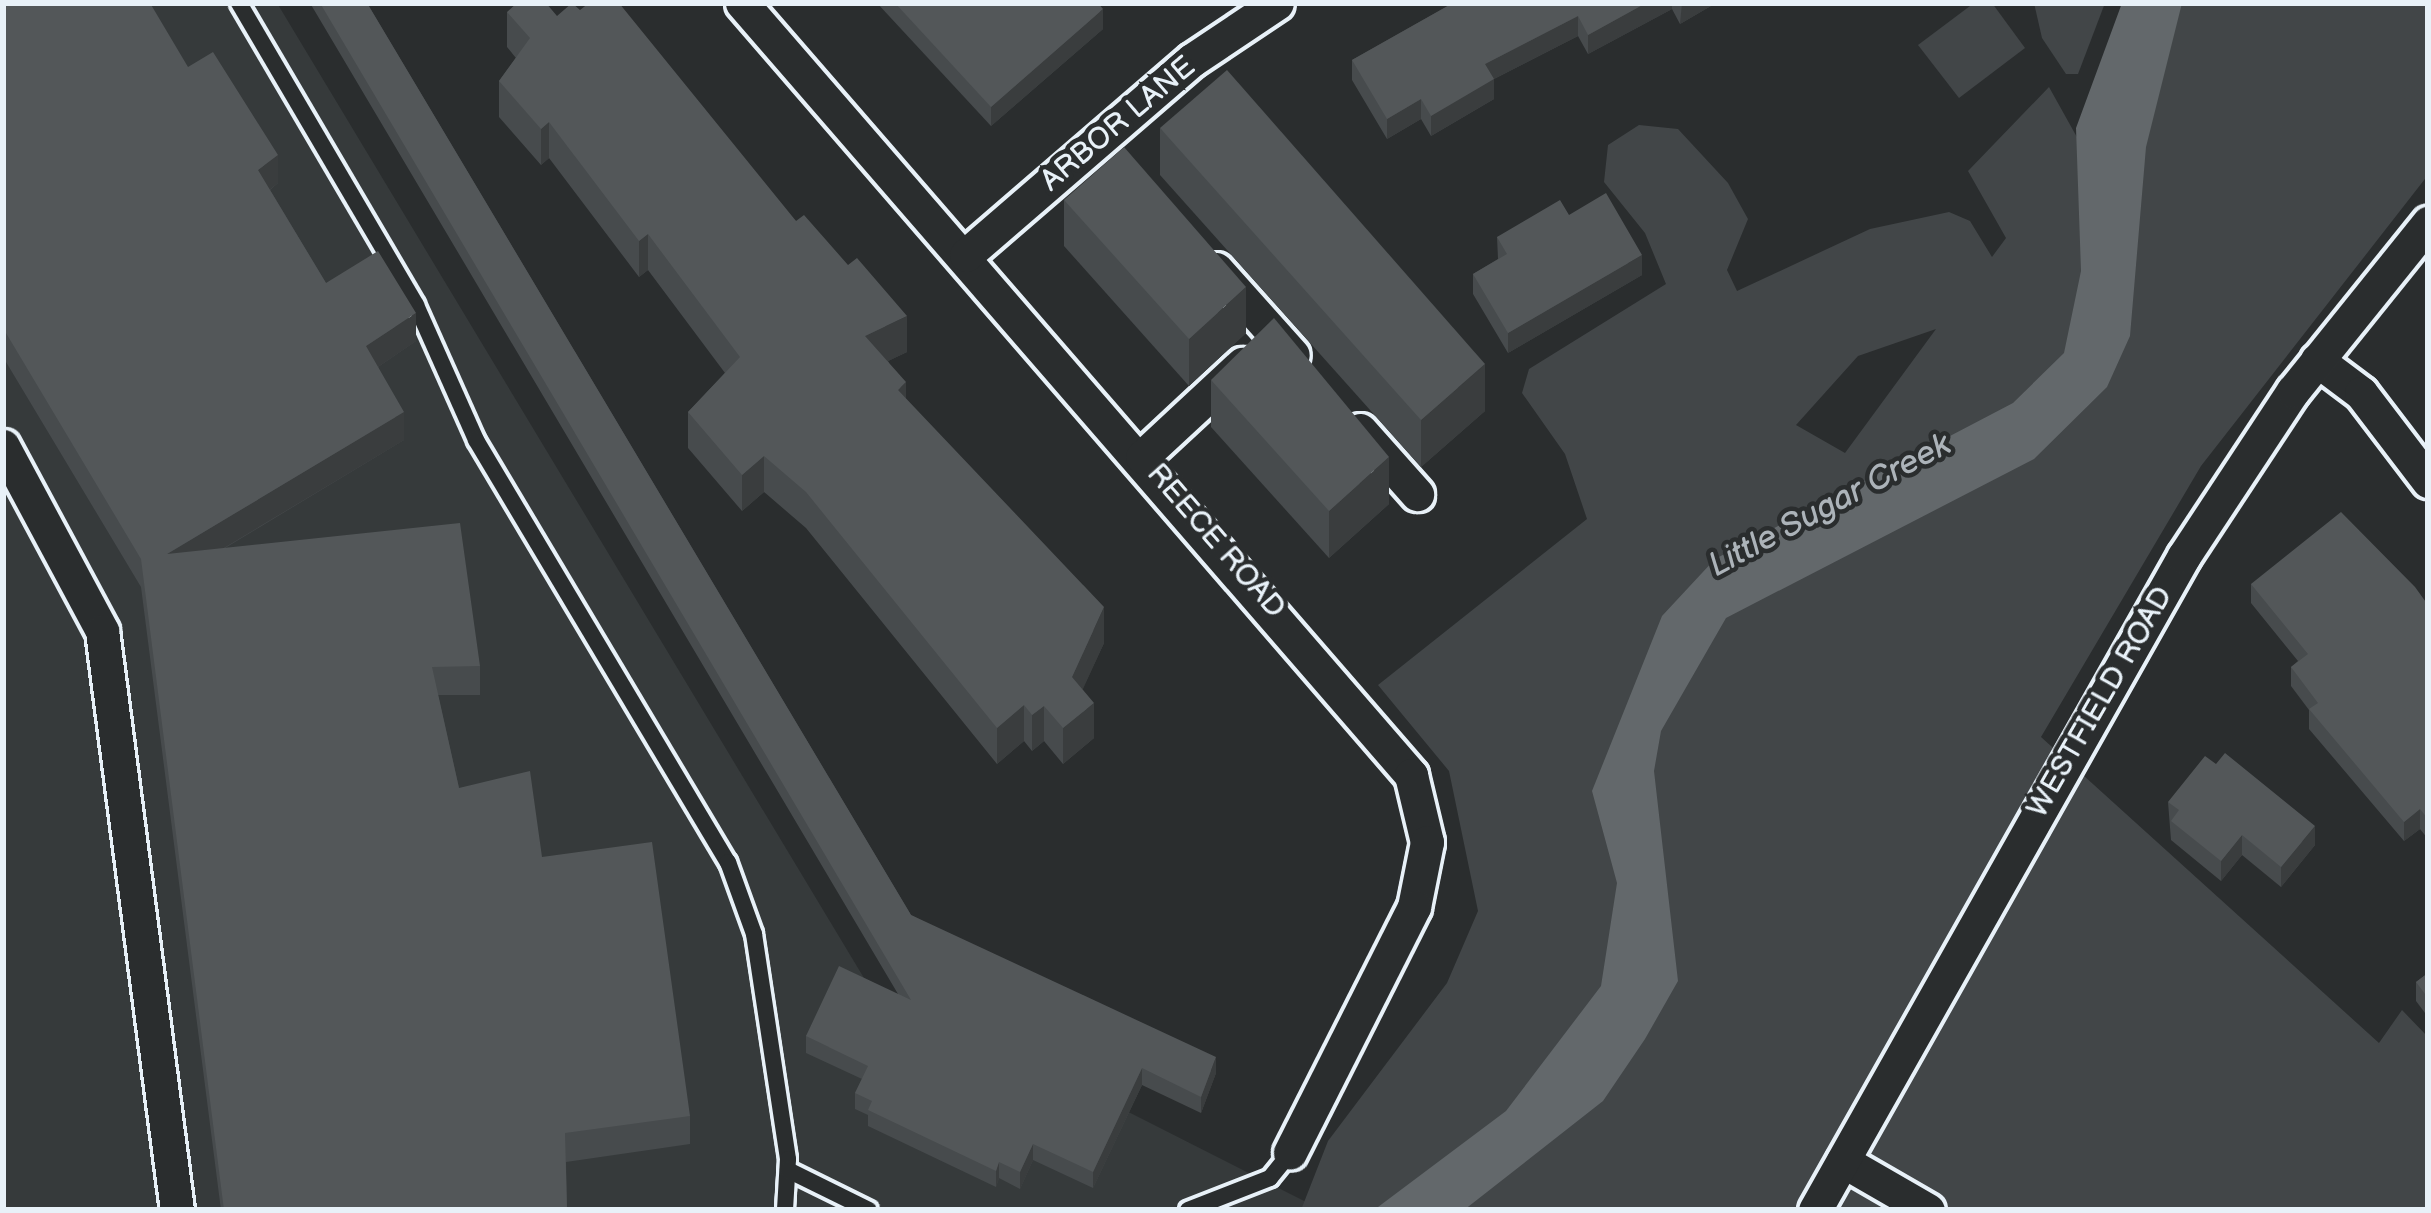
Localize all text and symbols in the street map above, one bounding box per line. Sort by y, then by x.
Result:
street label: ARBOR LANE [1033,49,1203,199]
water label: Little Sugar Creek [1702,425,1958,587]
street label: REECE ROAD [1139,456,1293,626]
street label: WESTFIELD ROAD [2019,580,2181,824]

